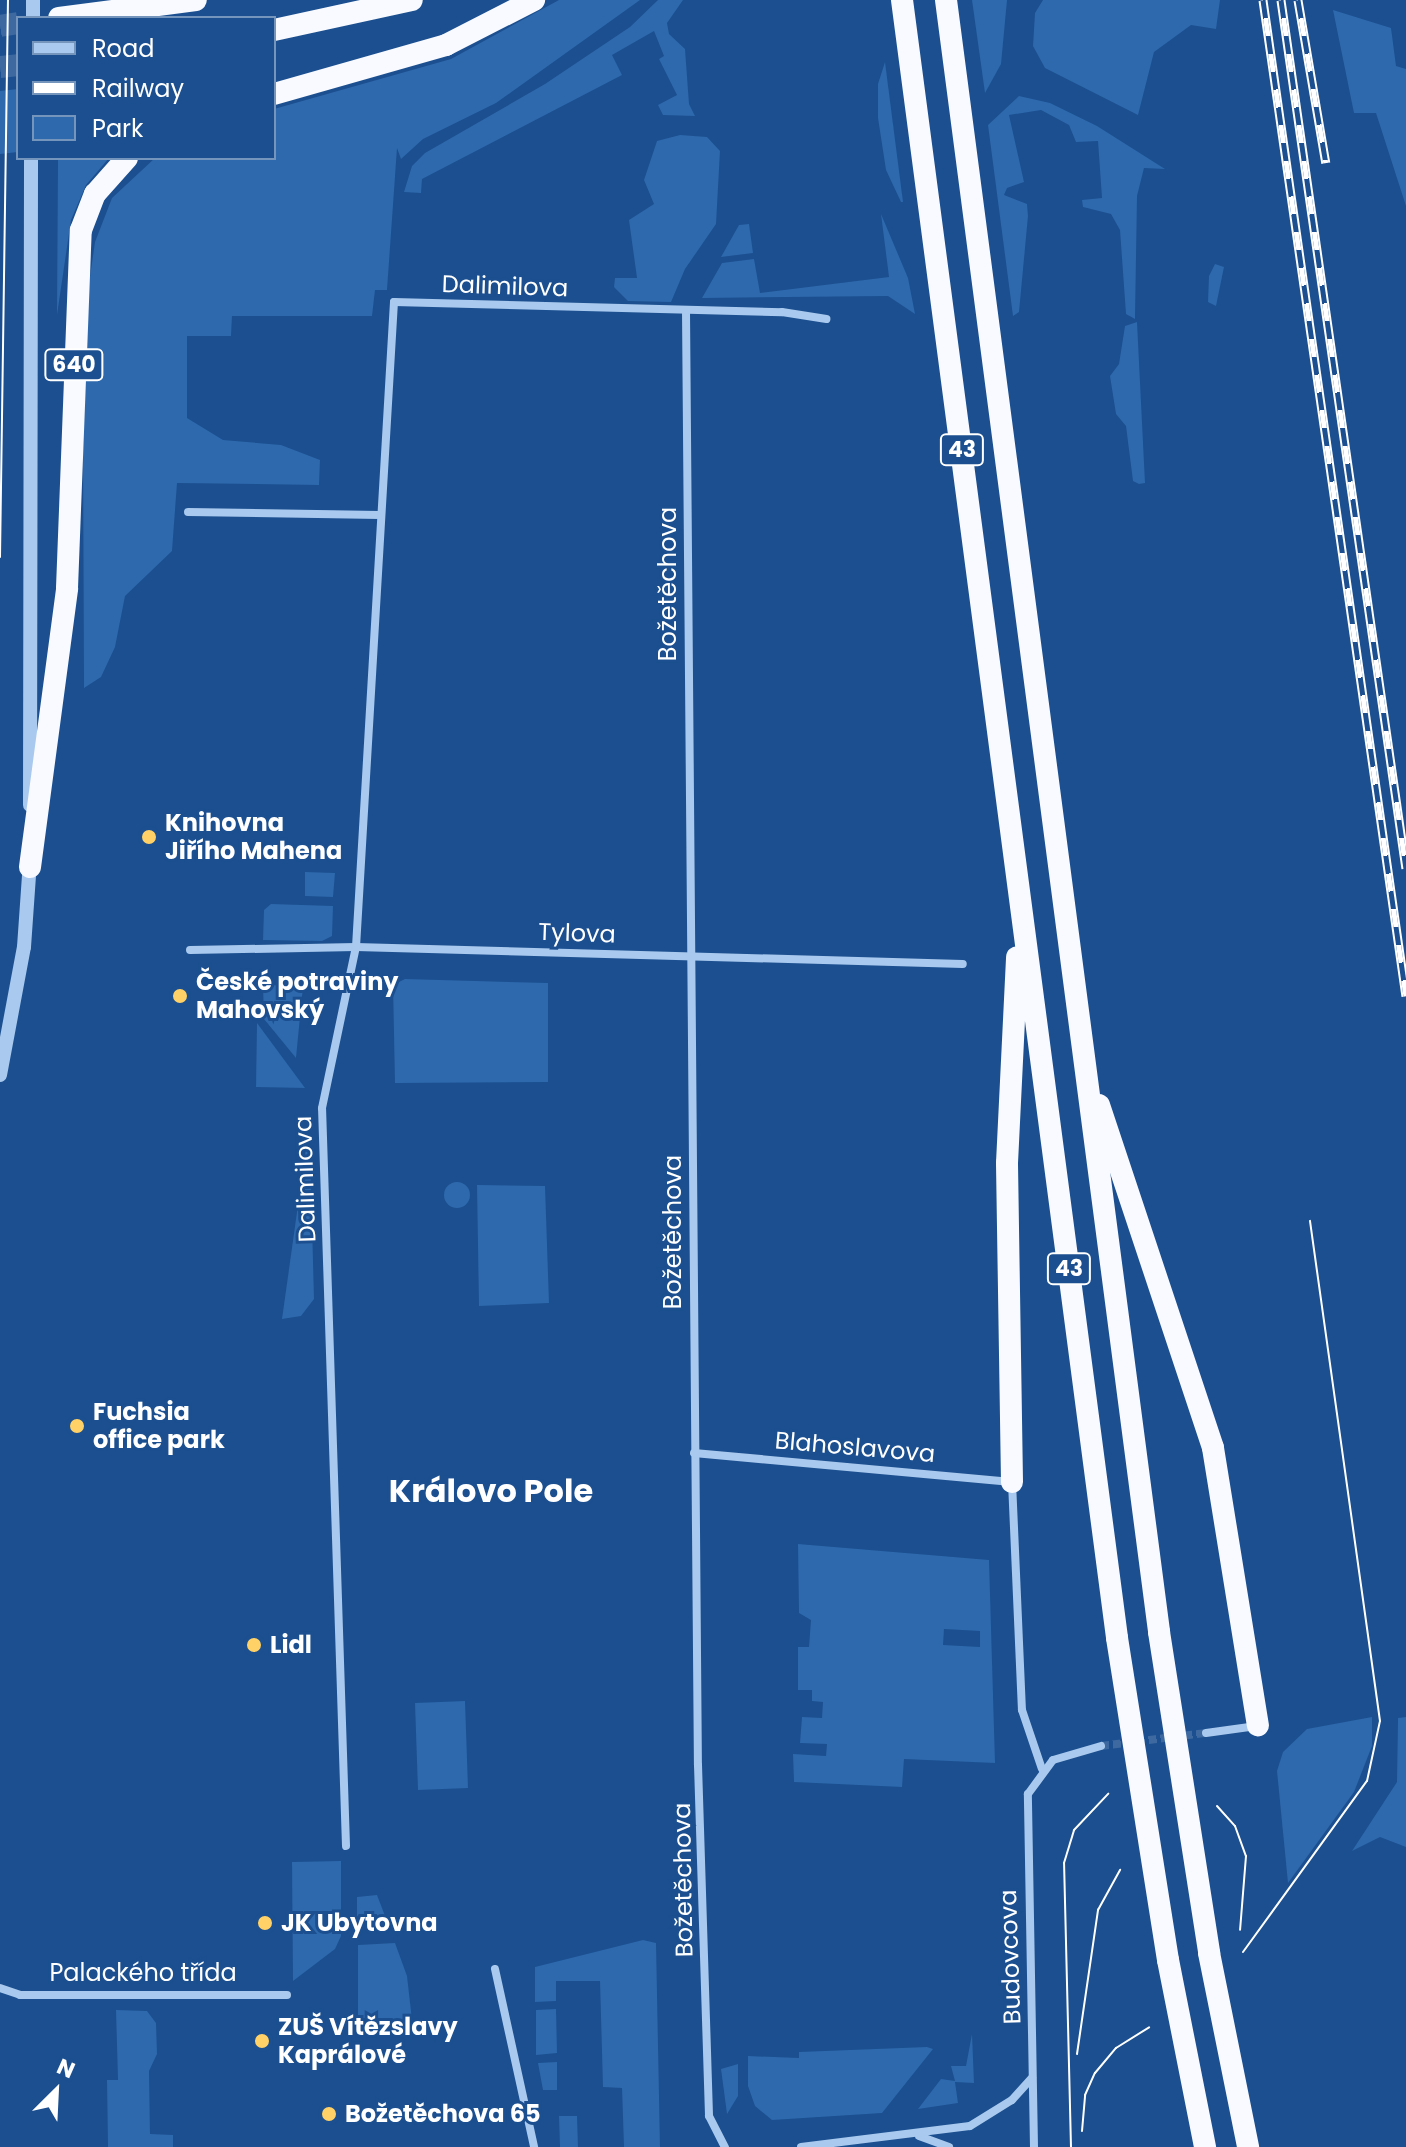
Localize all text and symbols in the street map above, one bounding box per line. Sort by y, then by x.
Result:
legend [16,16,276,160]
text: Road [92,32,154,65]
text: Railway [92,72,184,105]
text: Park [92,112,143,145]
street label: Dalimilova [441,269,569,303]
road number: 640 [44,347,104,383]
road number: 43 [938,432,986,468]
street label: Božetěchova [654,507,682,661]
place label: Knihovna Jiřího Mahena [165,809,342,865]
marker: Knihovna Jiřího Mahena [140,828,158,846]
street label: Tylova [538,917,616,949]
place label: České potraviny Mahovský [196,968,399,1024]
marker: České potraviny Mahovský [171,987,189,1005]
street label: Dalimilova [288,1115,322,1243]
street label: Božetěchova [659,1155,687,1309]
road number: 43 [1045,1251,1093,1287]
place label: Fuchsia office park [93,1398,225,1454]
marker: Fuchsia office park [68,1417,86,1435]
street label: Blahoslavova [774,1426,936,1468]
district label: Královo Pole [389,1472,593,1510]
place label: Lidl [270,1631,312,1659]
marker: Lidl [245,1636,263,1654]
street label: Božetěchova [667,1803,699,1957]
street label: Budovcova [993,1889,1027,2025]
place label: JK Ubytovna [281,1909,438,1937]
marker: JK Ubytovna [256,1914,274,1932]
street label: Palackého třída [49,1959,237,1987]
place label: ZUŠ Vítězslavy Kaprálové [278,2013,458,2069]
marker: ZUŠ Vítězslavy Kaprálové [253,2032,271,2050]
north arrow [16,2051,96,2131]
text: N [52,2051,80,2086]
place label: Božetěchova 65 [345,2100,541,2128]
marker: Božetěchova 65 [320,2105,338,2123]

